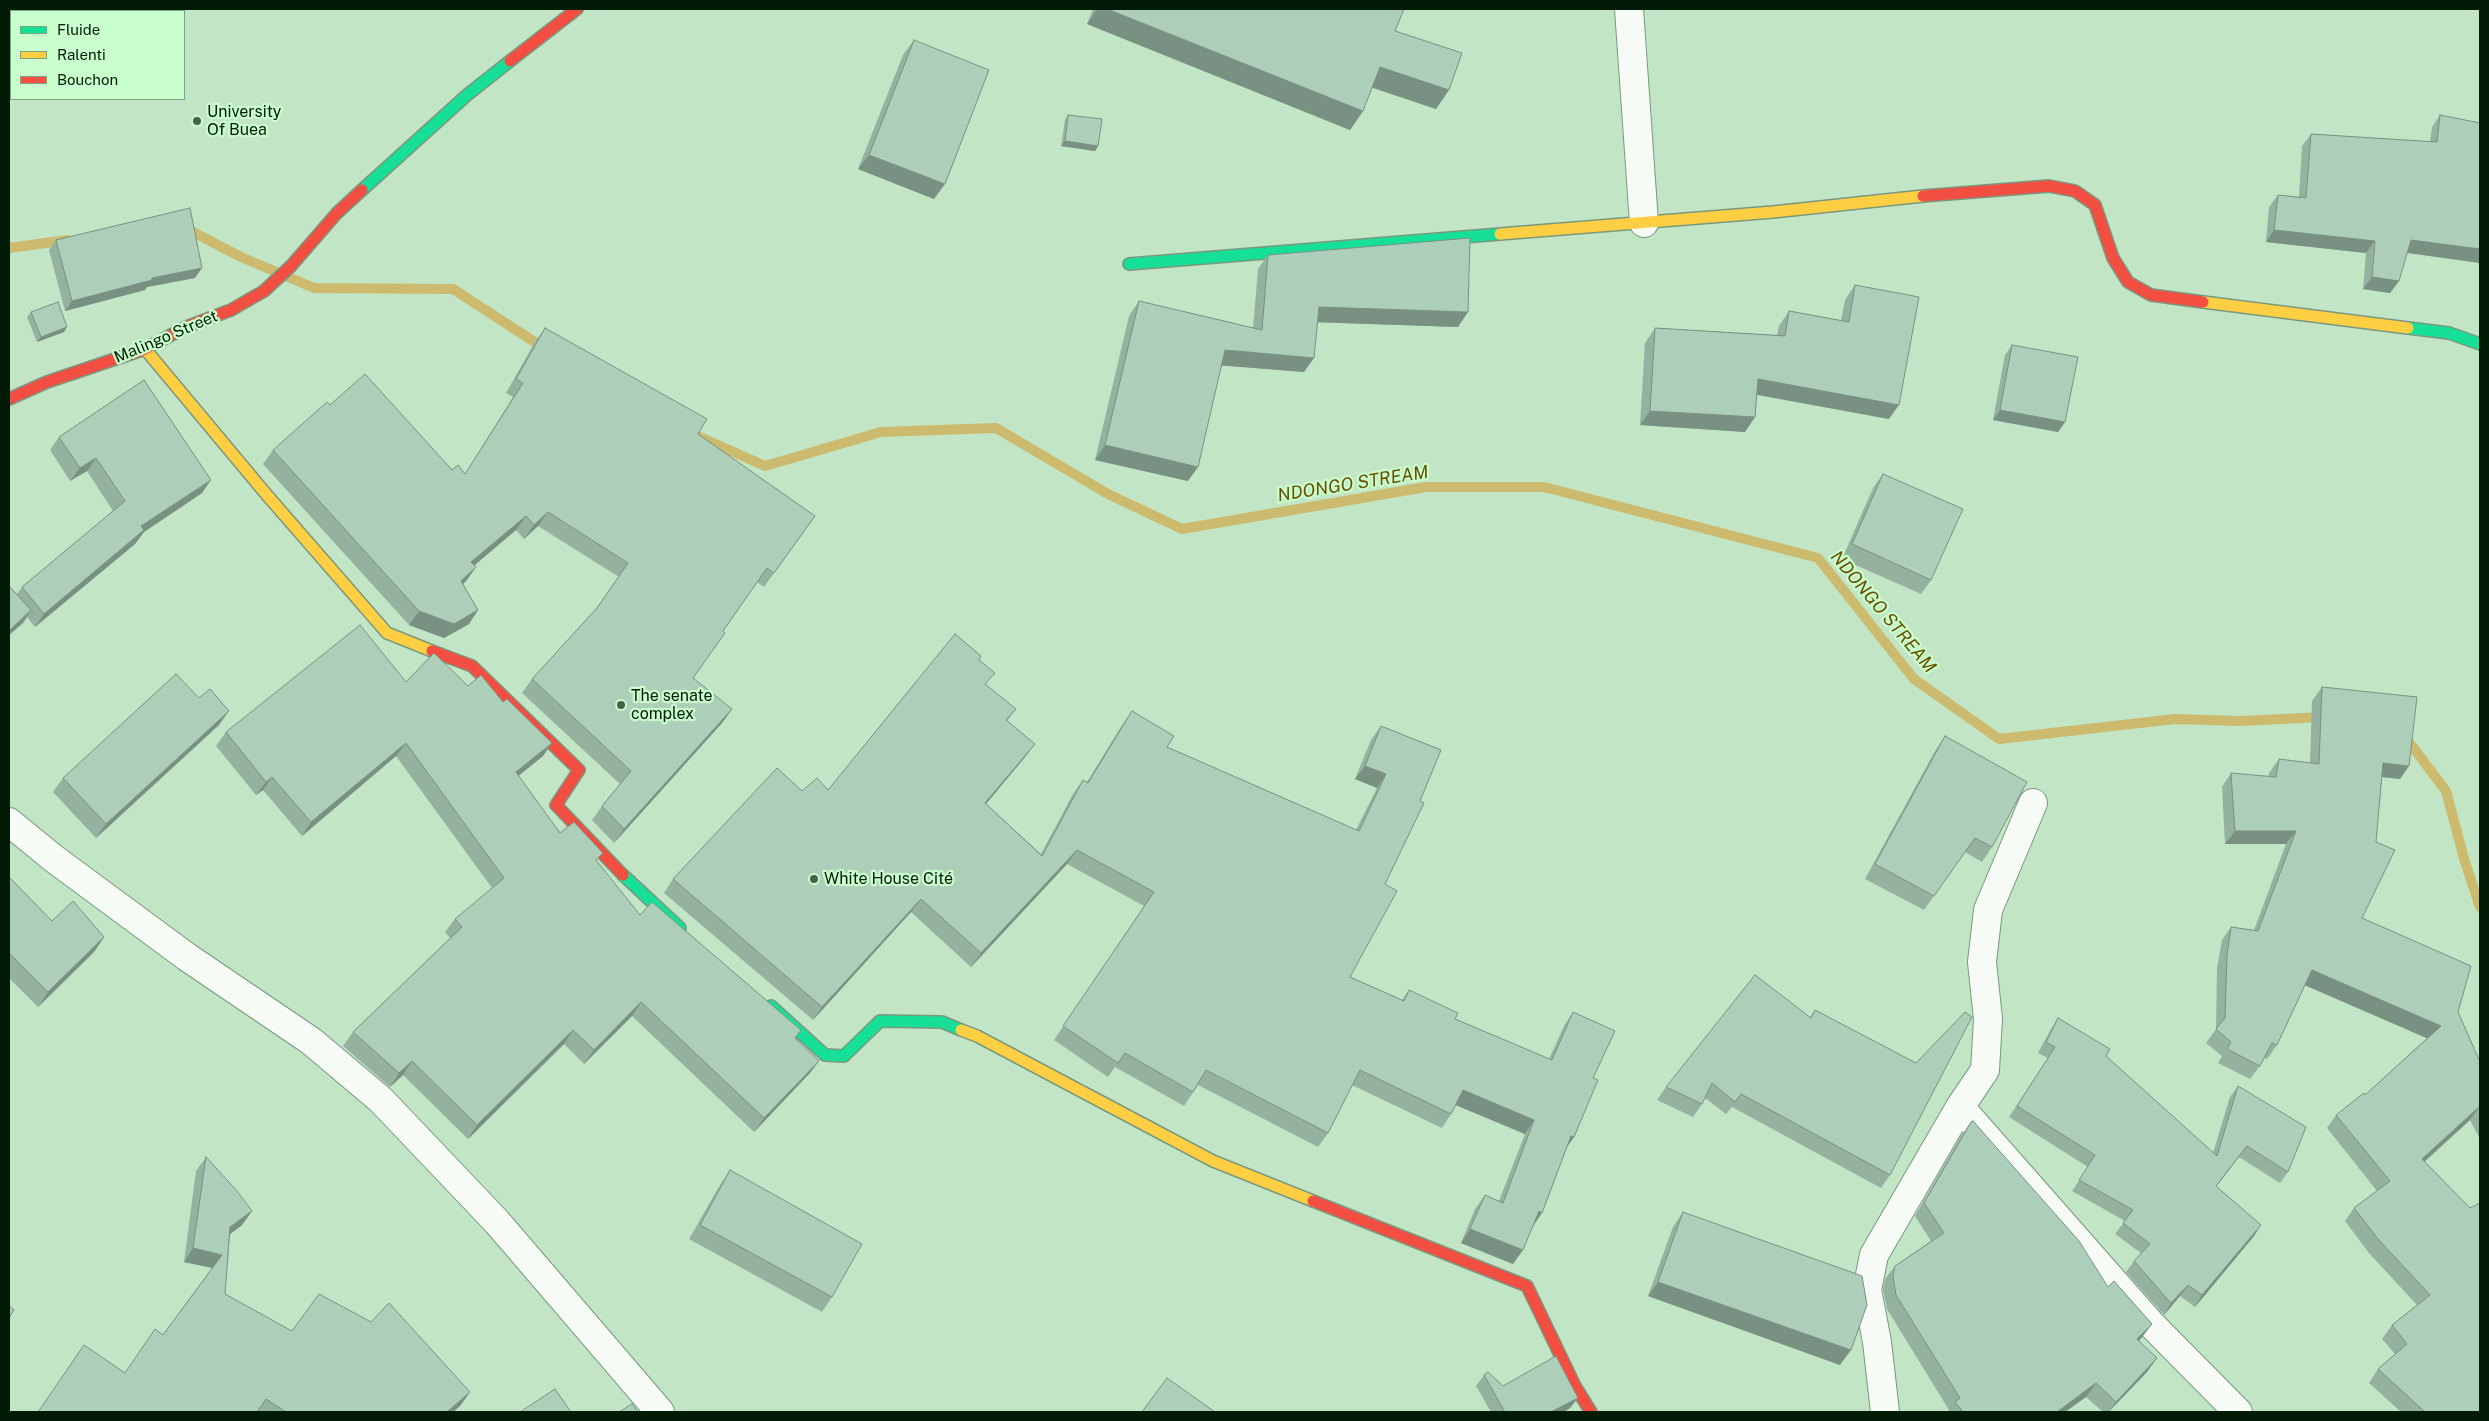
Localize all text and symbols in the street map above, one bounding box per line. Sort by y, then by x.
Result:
legend [10,10,185,100]
text: Fluide [57,21,100,38]
text: Ralenti [57,46,106,63]
text: Bouchon [57,71,118,88]
place label: University Of Buea [207,102,281,140]
marker: University Of Buea [191,115,203,127]
street label: Malingo Street [111,307,221,367]
water label: NDONGO STREAM [1276,461,1430,507]
water label: NDONGO STREAM [1826,547,1940,677]
place label: The senate complex [631,686,713,724]
marker: The senate complex [615,699,627,711]
place label: White House Cité [824,869,953,889]
marker: White House Cité [808,873,820,885]

